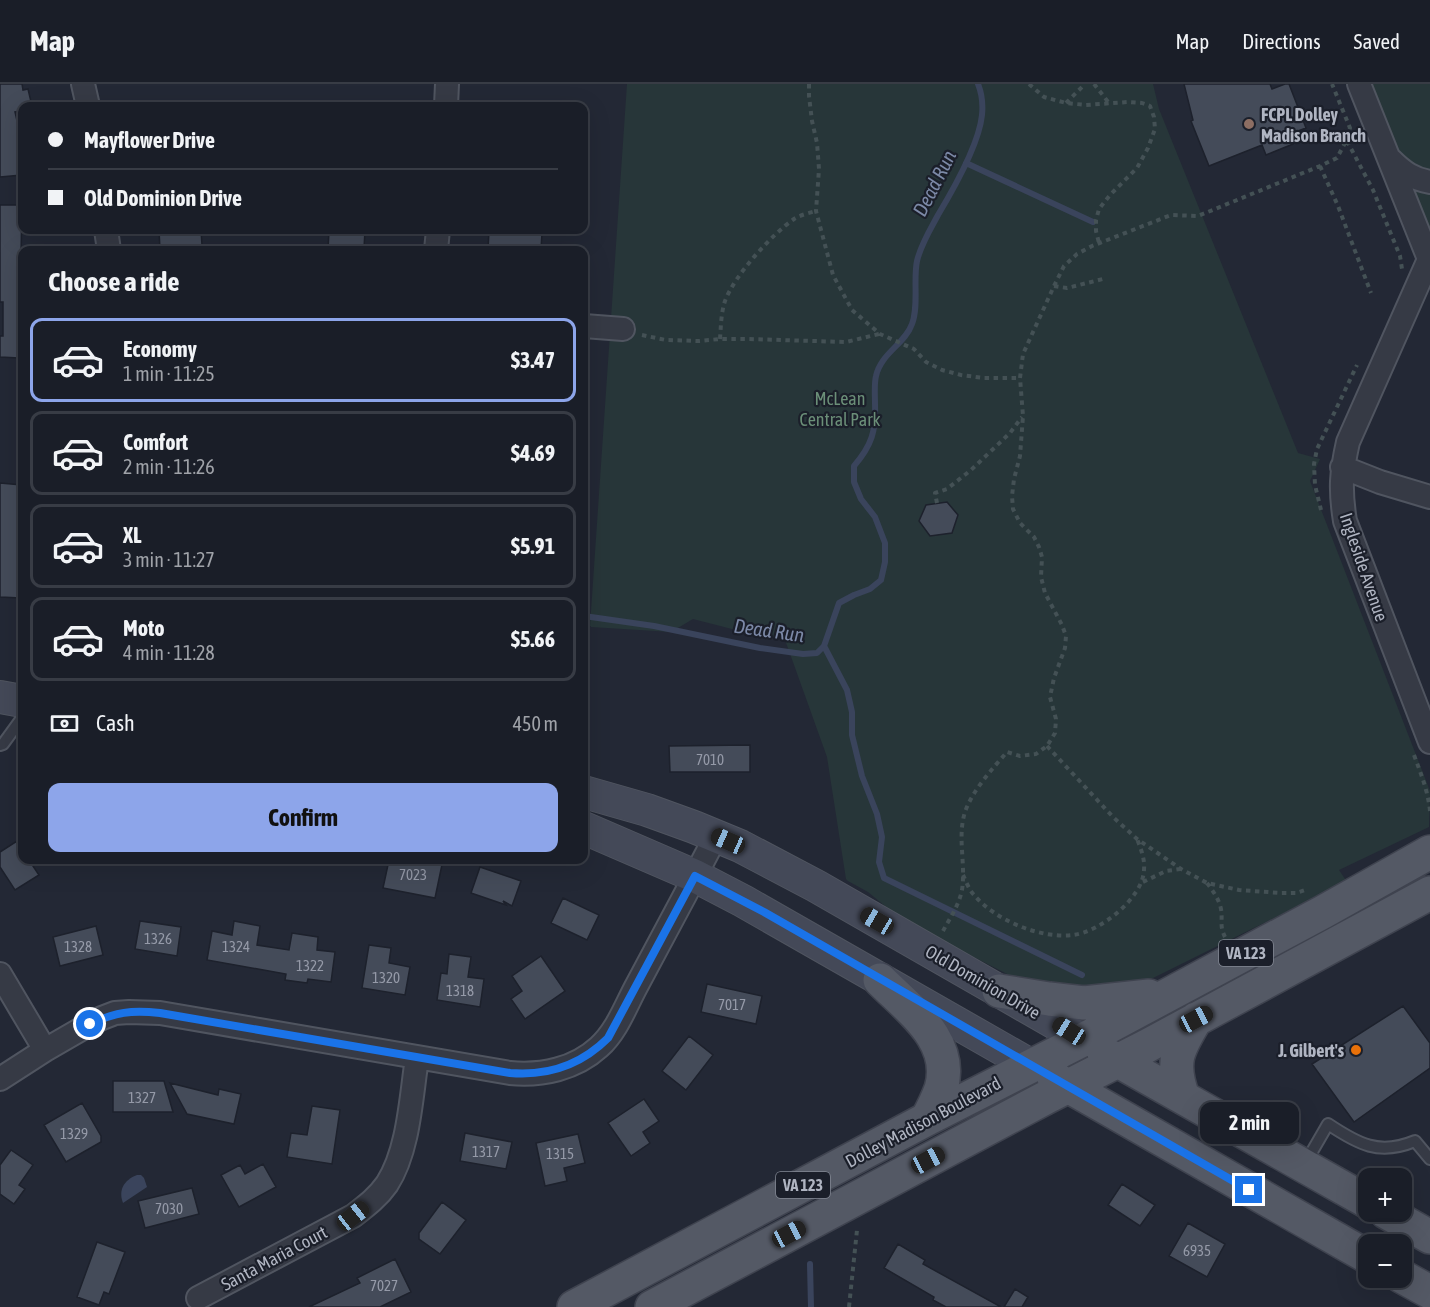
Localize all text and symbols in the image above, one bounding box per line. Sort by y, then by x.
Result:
text: Map [30,25,75,57]
text: Map [1175,29,1209,53]
text: Directions [1242,29,1321,53]
text: Saved [1354,29,1400,53]
place label: FCPL Dolley Madison Branch [1261,104,1366,146]
marker: FCPL Dolley Madison Branch [1242,117,1256,131]
text: Mayflower Drive [84,127,215,153]
water label: Dead Run [908,146,960,220]
text: Old Dominion Drive [84,185,242,211]
text: Choose a ride [48,266,180,297]
icon: car [51,333,105,387]
text: Economy [123,336,197,362]
text: $3.47 [511,347,555,373]
text: 1 min · 11:25 [123,362,215,385]
park label: McLean Central Park [800,388,880,430]
icon: car [51,426,105,480]
text: Comfort [123,429,188,455]
text: $4.69 [511,440,555,466]
text: 2 min · 11:26 [123,455,215,478]
street label: Ingleside Avenue [1336,510,1392,624]
icon: car [51,519,105,573]
text: XL [123,522,141,548]
text: $5.91 [511,533,555,559]
text: 3 min · 11:27 [123,548,215,571]
icon: car [51,612,105,666]
water label: Dead Run [732,614,806,646]
text: Moto [123,615,165,641]
text: $5.66 [511,626,555,652]
text: 4 min · 11:28 [123,641,215,664]
icon: cash [48,707,81,740]
text: Cash [96,710,135,736]
text: 450 m [513,712,558,735]
house number: 7010 [696,751,724,768]
button: Confirm [48,783,558,852]
car [708,825,748,857]
house number: 7023 [399,866,427,883]
car [857,904,897,938]
house number: 1326 [144,930,172,947]
house number: 1328 [64,938,92,955]
house number: 1324 [222,938,250,955]
road number: VA 123 [1219,940,1273,966]
street label: Old Dominion Drive [922,941,1044,1023]
house number: 1322 [296,957,324,974]
house number: 1320 [372,969,400,986]
house number: 1318 [446,982,474,999]
house number: 7017 [718,996,746,1013]
car [1176,1003,1216,1035]
route start [76,1010,103,1037]
car [1049,1014,1089,1048]
place label: J. Gilbert's [1277,1040,1345,1061]
marker: J. Gilbert's [1349,1043,1363,1057]
street label: Dolley Madison Boulevard [842,1072,1004,1172]
house number: 1327 [128,1089,156,1106]
callout: 2 min [1200,1103,1298,1145]
text: 2 min [1229,1111,1270,1134]
house number: 1329 [60,1125,88,1142]
house number: 1317 [472,1143,500,1160]
car [908,1144,948,1176]
house number: 1315 [546,1145,574,1162]
map controls [1358,1168,1412,1288]
button: + [1358,1168,1412,1222]
road number: VA 123 [776,1172,830,1198]
route end [1235,1176,1262,1203]
car [333,1198,373,1234]
house number: 7030 [155,1200,183,1217]
car [769,1218,809,1250]
street label: Santa Maria Court [217,1221,331,1295]
button: − [1358,1234,1412,1288]
house number: 6935 [1183,1242,1211,1259]
house number: 7027 [370,1277,398,1294]

